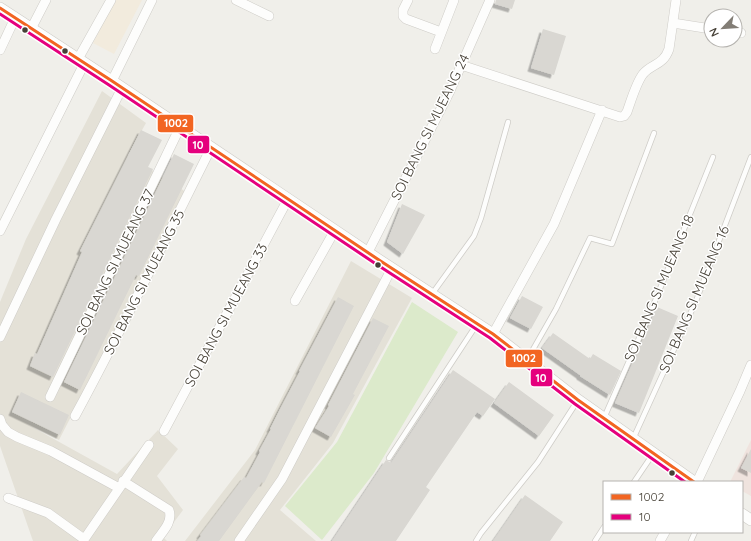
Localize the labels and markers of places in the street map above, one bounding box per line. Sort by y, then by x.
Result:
unlabelled marker [20,25,30,35]
unlabelled marker [60,46,70,56]
unlabelled marker [373,260,383,270]
unlabelled marker [667,468,677,478]

